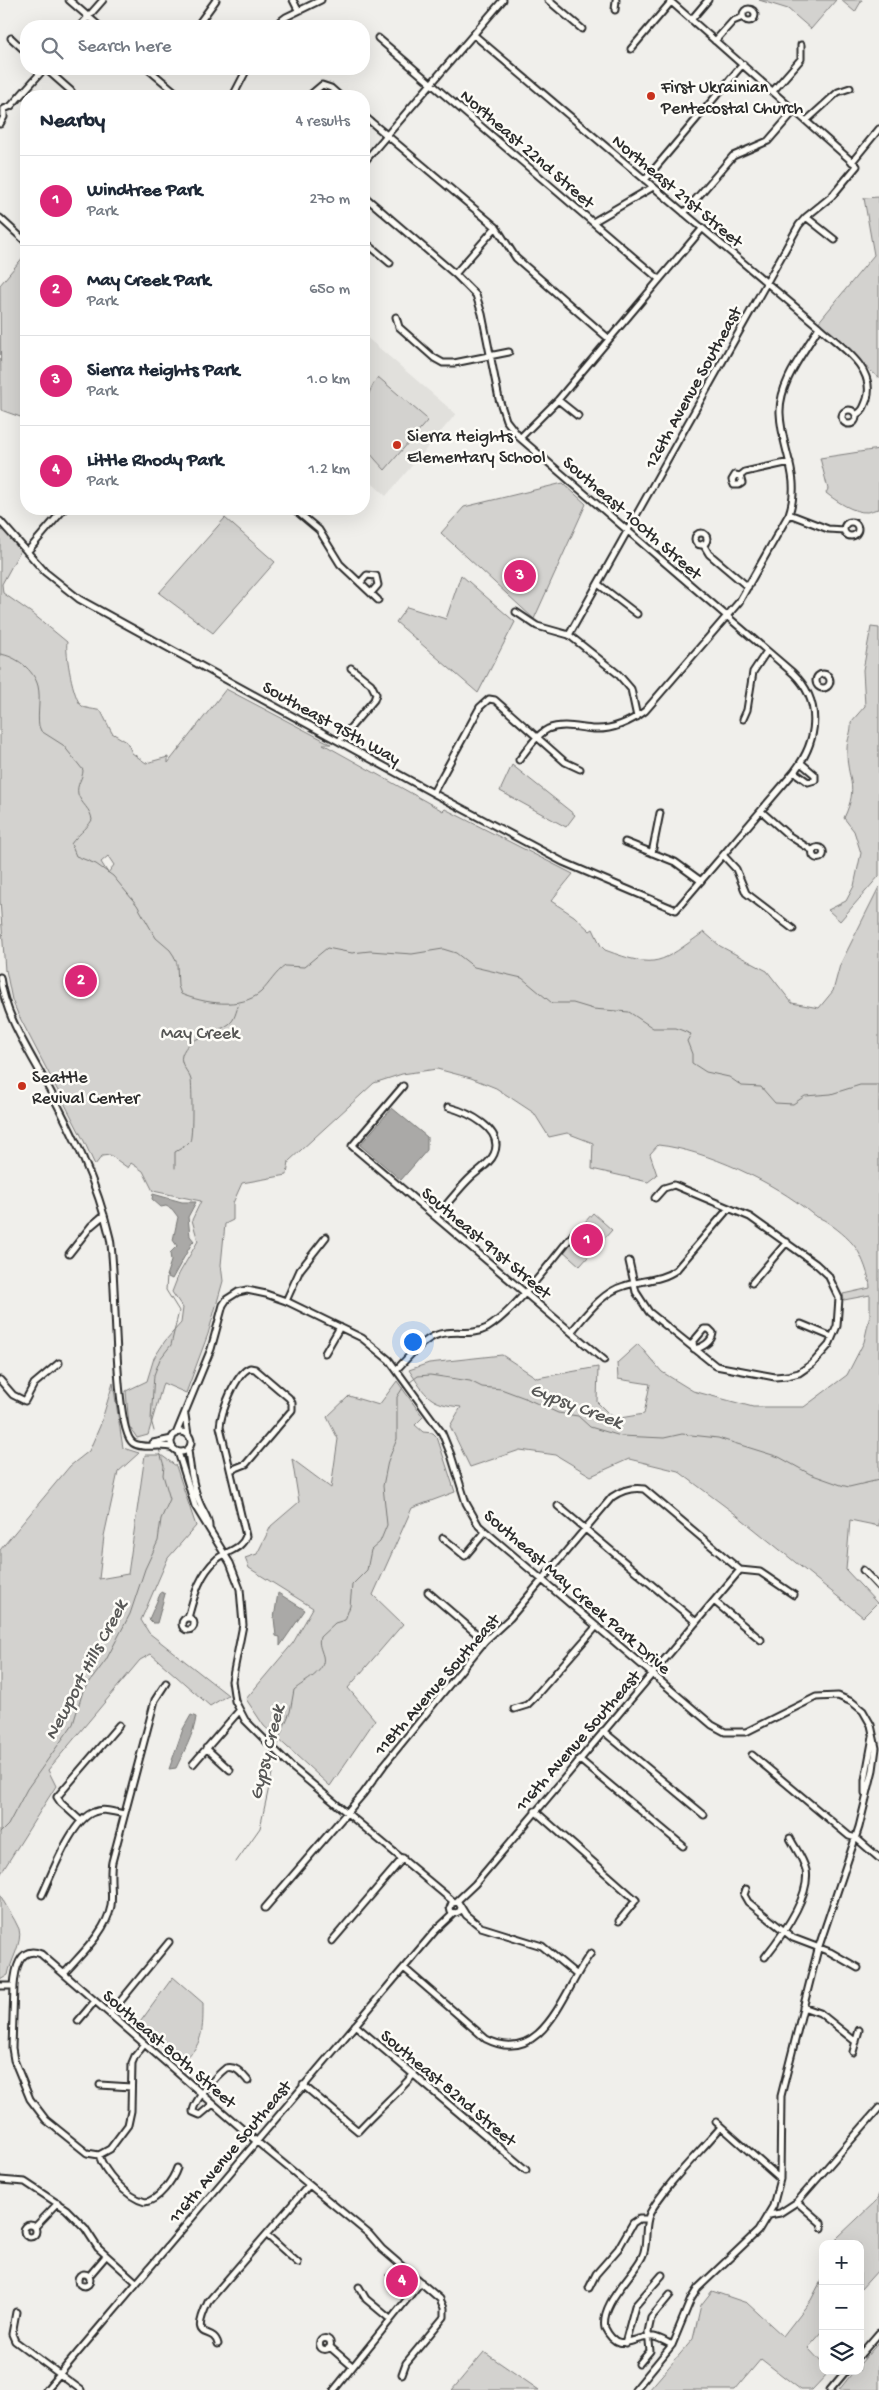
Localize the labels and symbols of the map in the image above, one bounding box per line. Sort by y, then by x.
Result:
place label: First Ukrainian Pentecostal Church [660,78,803,120]
street label: Northeast 22nd Street [455,86,599,215]
marker: First Ukrainian Pentecostal Church [645,90,657,102]
street label: Northeast 21st Street [607,131,747,254]
street label: 126th Avenue Southeast [641,302,748,473]
place label: Sierra Heights Elementary School [407,427,546,469]
marker: Sierra Heights Elementary School [391,439,403,451]
street label: Southeast 100th Street [557,453,707,586]
pin: 3 [504,557,536,595]
street label: Southeast 95th Way [258,678,404,771]
pin: 2 [65,962,97,1000]
park label: May Creek [161,1024,241,1045]
place label: Seattle Revival Center [32,1068,141,1110]
marker: Seattle Revival Center [16,1080,28,1092]
street label: Southeast 91st Street [416,1183,556,1305]
pin: 1 [571,1221,603,1259]
your location [400,1329,426,1355]
water label: Gypsy Creek [527,1379,626,1436]
street label: Southeast May Creek Park Drive [478,1506,675,1680]
water label: Newport Hills Creek [41,1595,134,1744]
street label: 118th Avenue Southeast [370,1609,506,1761]
street label: 116th Avenue Southeast [511,1666,647,1817]
water label: Gypsy Creek [246,1702,292,1803]
street label: Southeast 80th Street [97,1986,241,2115]
street label: Southeast 82nd Street [375,2026,521,2153]
street label: 116th Avenue Southeast [164,2076,298,2229]
pin: 4 [386,2262,418,2300]

